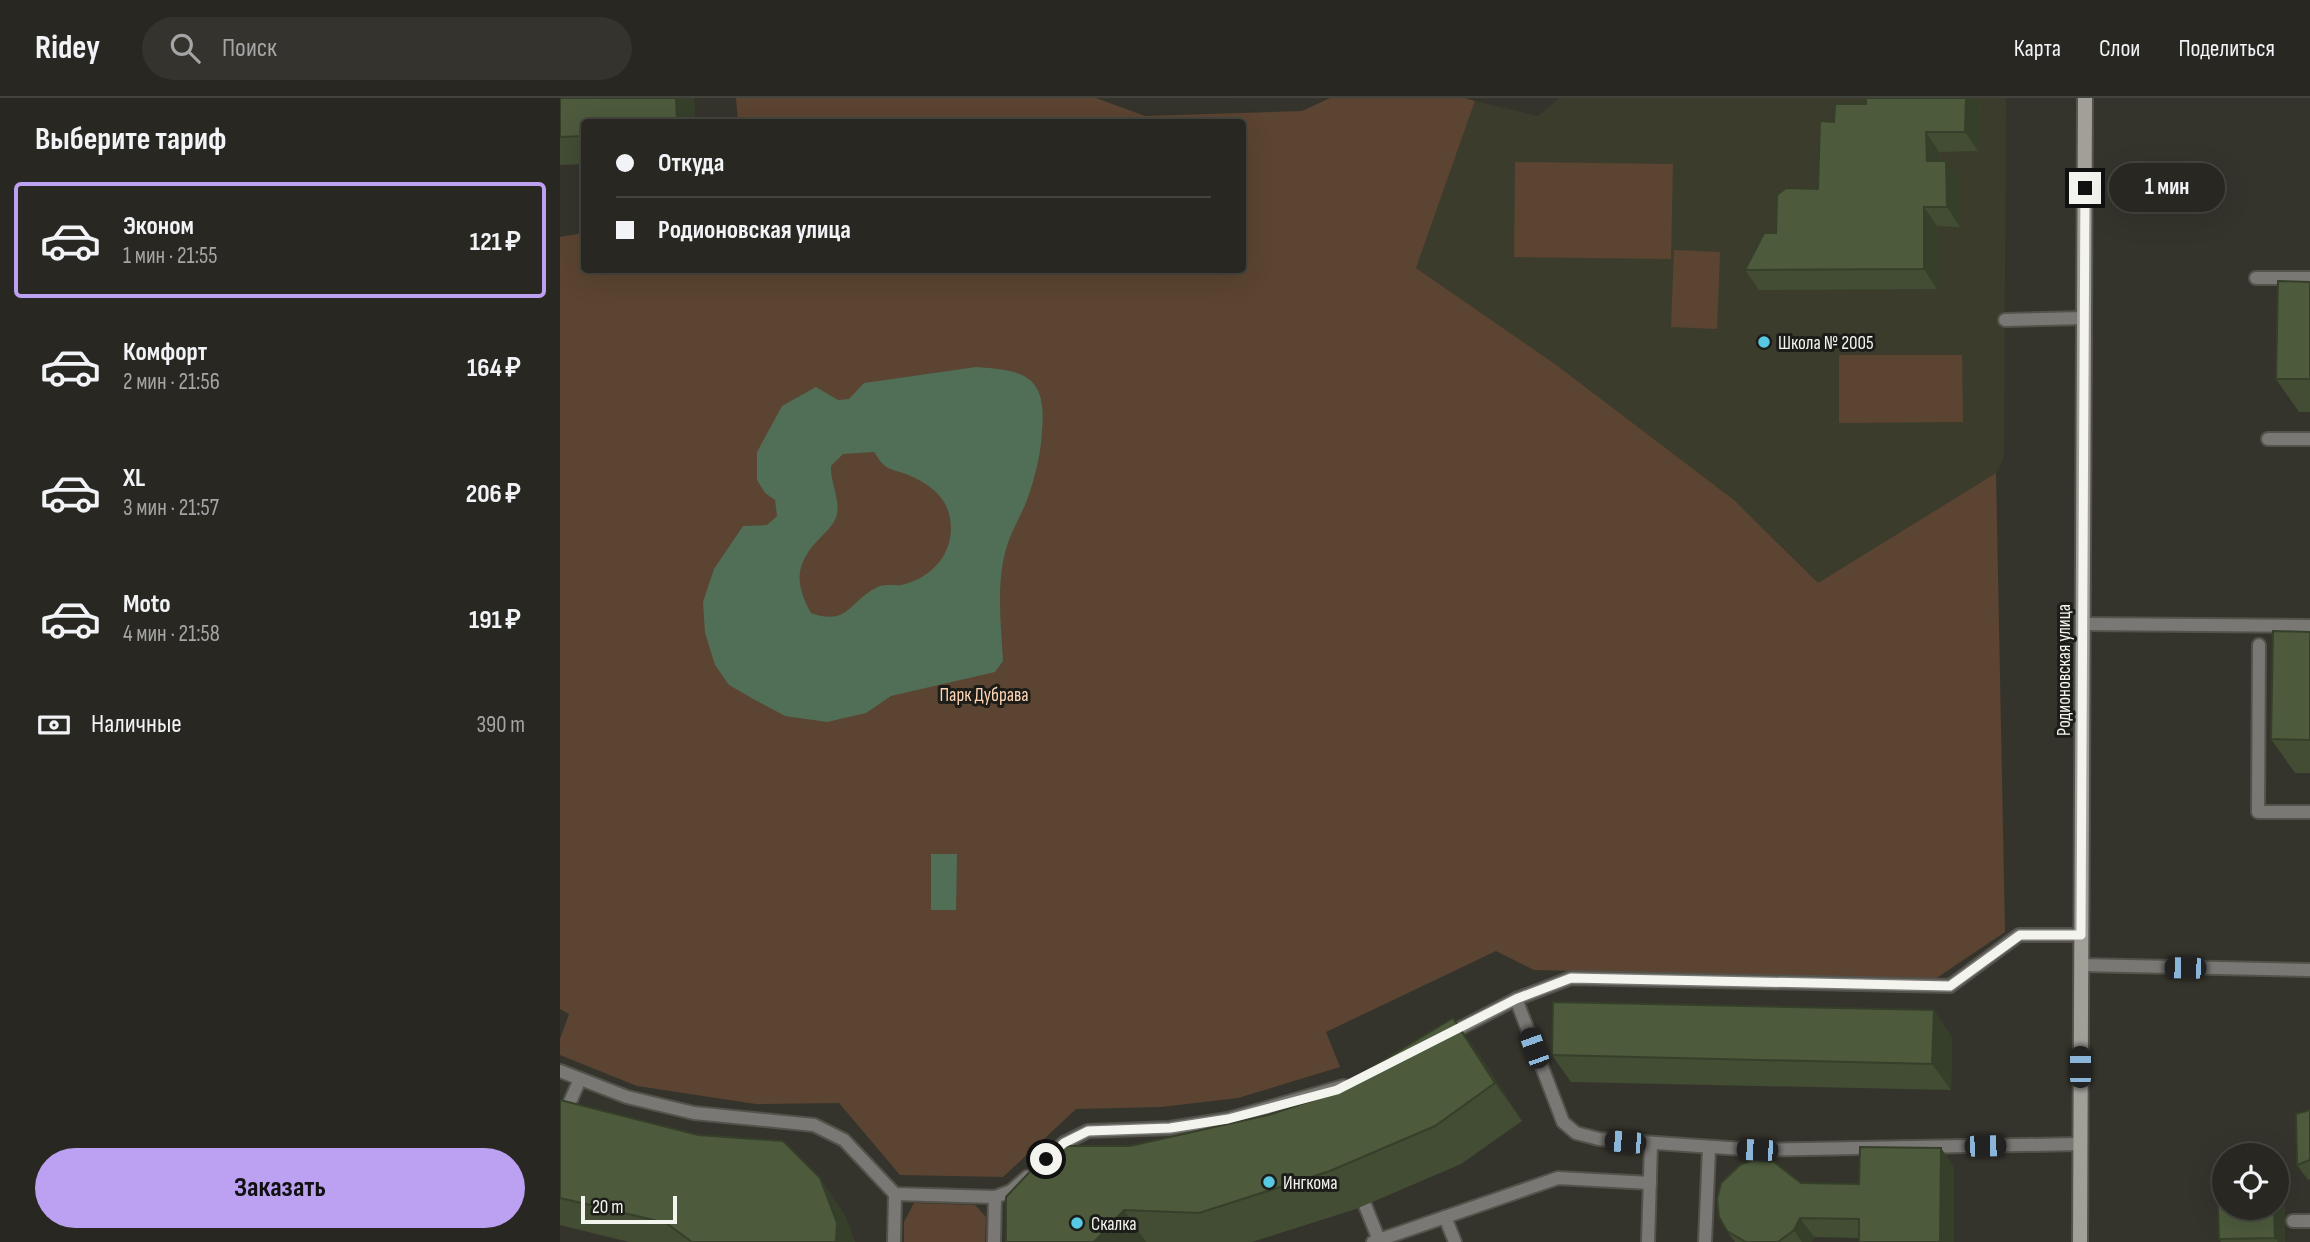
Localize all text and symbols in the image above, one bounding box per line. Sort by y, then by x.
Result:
search box [142,17,632,80]
text: Ridey [35,28,100,68]
icon: search [166,29,204,67]
text: Поиск [222,33,277,64]
text: Карта [2014,34,2061,63]
text: Слои [2099,34,2140,63]
text: Поделиться [2178,34,2275,63]
text: Выберите тариф [35,120,226,159]
text: Откуда [658,148,724,179]
callout: 1 мин [2110,164,2225,212]
route end [2069,172,2101,204]
text: 1 мин [2145,173,2189,201]
icon: car [39,209,102,272]
text: Эконом [123,211,194,242]
text: Родионовская улица [658,215,851,246]
text: 121 ₽ [470,227,521,258]
text: 1 мин · 21:55 [123,242,217,270]
place label: Школа № 2005 [1778,332,1874,355]
marker: Школа № 2005 [1756,334,1772,350]
icon: car [39,335,102,398]
text: Комфорт [123,337,207,368]
text: 164 ₽ [467,353,521,384]
text: 2 мин · 21:56 [123,368,220,396]
icon: car [39,461,102,524]
text: XL [123,463,145,494]
text: 206 ₽ [466,479,521,510]
text: 3 мин · 21:57 [123,494,219,522]
icon: car [39,587,102,650]
text: Moto [123,589,171,620]
street label: Родионовская улица [2053,604,2076,736]
text: 191 ₽ [469,605,521,636]
text: 4 мин · 21:58 [123,620,220,648]
park label: Парк Дубрава [939,684,1029,707]
icon: cash [35,706,73,744]
text: Наличные [91,709,182,740]
text: 390 m [476,711,525,739]
car [2164,957,2207,979]
car [1517,1025,1552,1071]
car [2070,1046,2091,1088]
car [1604,1130,1647,1154]
car [1964,1135,2007,1157]
car [1736,1139,1779,1161]
route start [1030,1143,1062,1175]
map controls [2212,1143,2289,1220]
button: locate [2212,1143,2289,1220]
button: Заказать [35,1148,525,1228]
place label: Ингкома [1283,1172,1338,1195]
marker: Ингкома [1261,1174,1277,1190]
scale bar [581,1193,677,1225]
text: 20 m [592,1196,624,1219]
place label: Скалка [1091,1213,1137,1236]
marker: Скалка [1069,1215,1085,1231]

